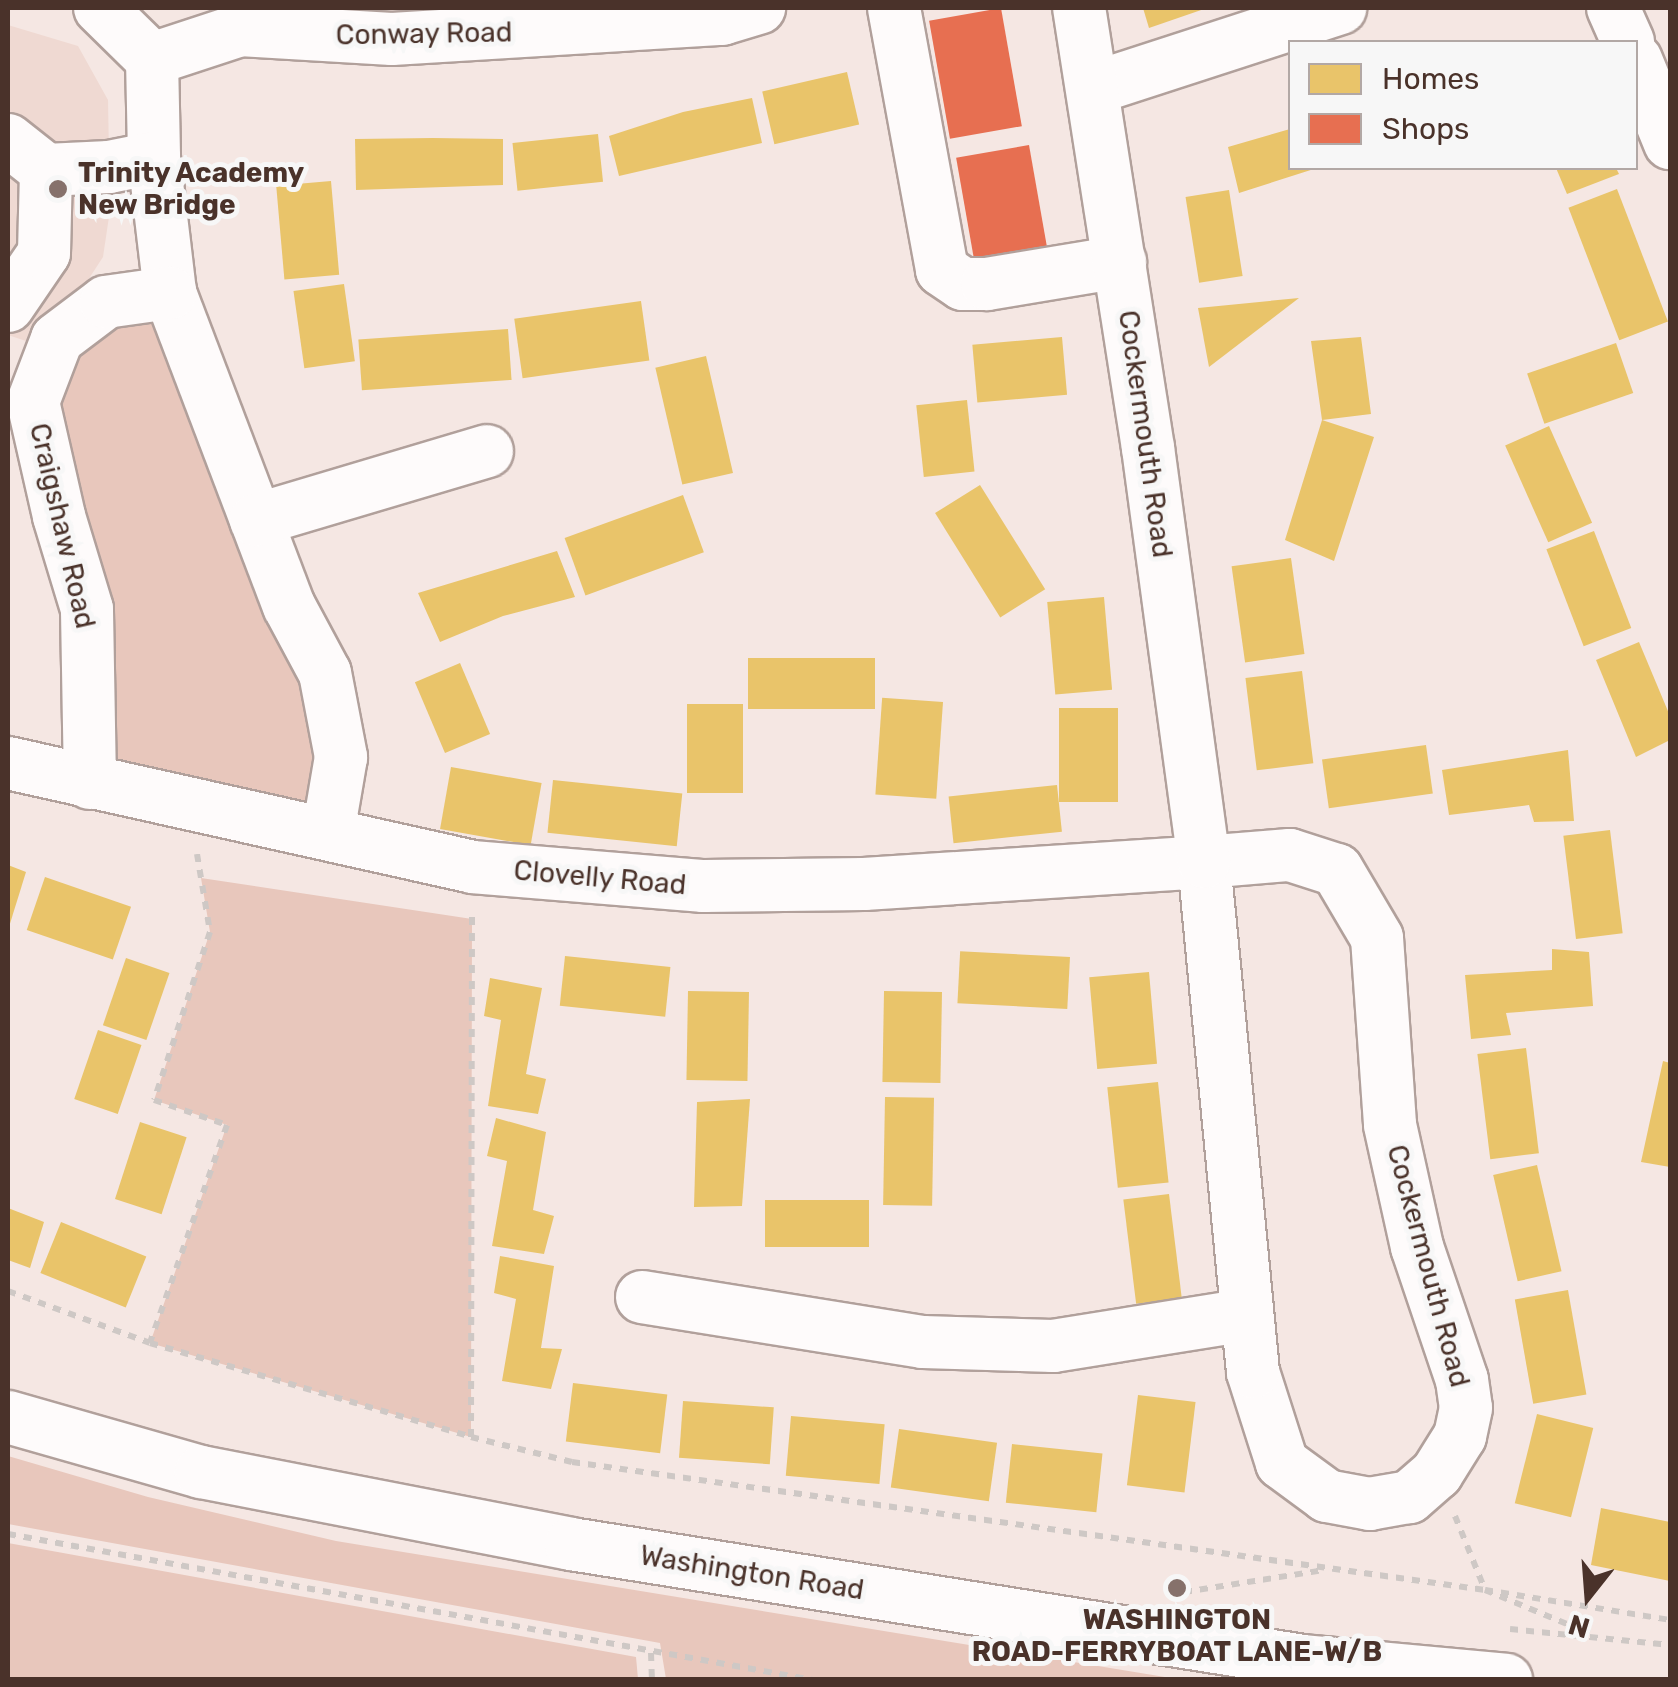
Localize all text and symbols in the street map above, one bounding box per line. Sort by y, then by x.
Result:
street label: Conway Road [335,16,513,52]
legend [1288,40,1638,170]
text: Homes [1382,61,1479,97]
text: Shops [1382,111,1469,147]
place label: Trinity Academy New Bridge [78,156,306,222]
marker: Trinity Academy New Bridge [47,178,69,200]
street label: Cockermouth Road [1111,308,1179,560]
street label: Craigshaw Road [22,420,102,632]
street label: Clovelly Road [512,854,688,902]
street label: Cockermouth Road [1380,1141,1476,1391]
street label: Washington Road [638,1539,866,1607]
north arrow [1538,1547,1638,1647]
marker: WASHINGTON ROAD-FERRYBOAT LANE-W/B [1166,1577,1188,1599]
place label: WASHINGTON ROAD-FERRYBOAT LANE-W/B [972,1603,1382,1669]
text: N [1565,1607,1594,1645]

